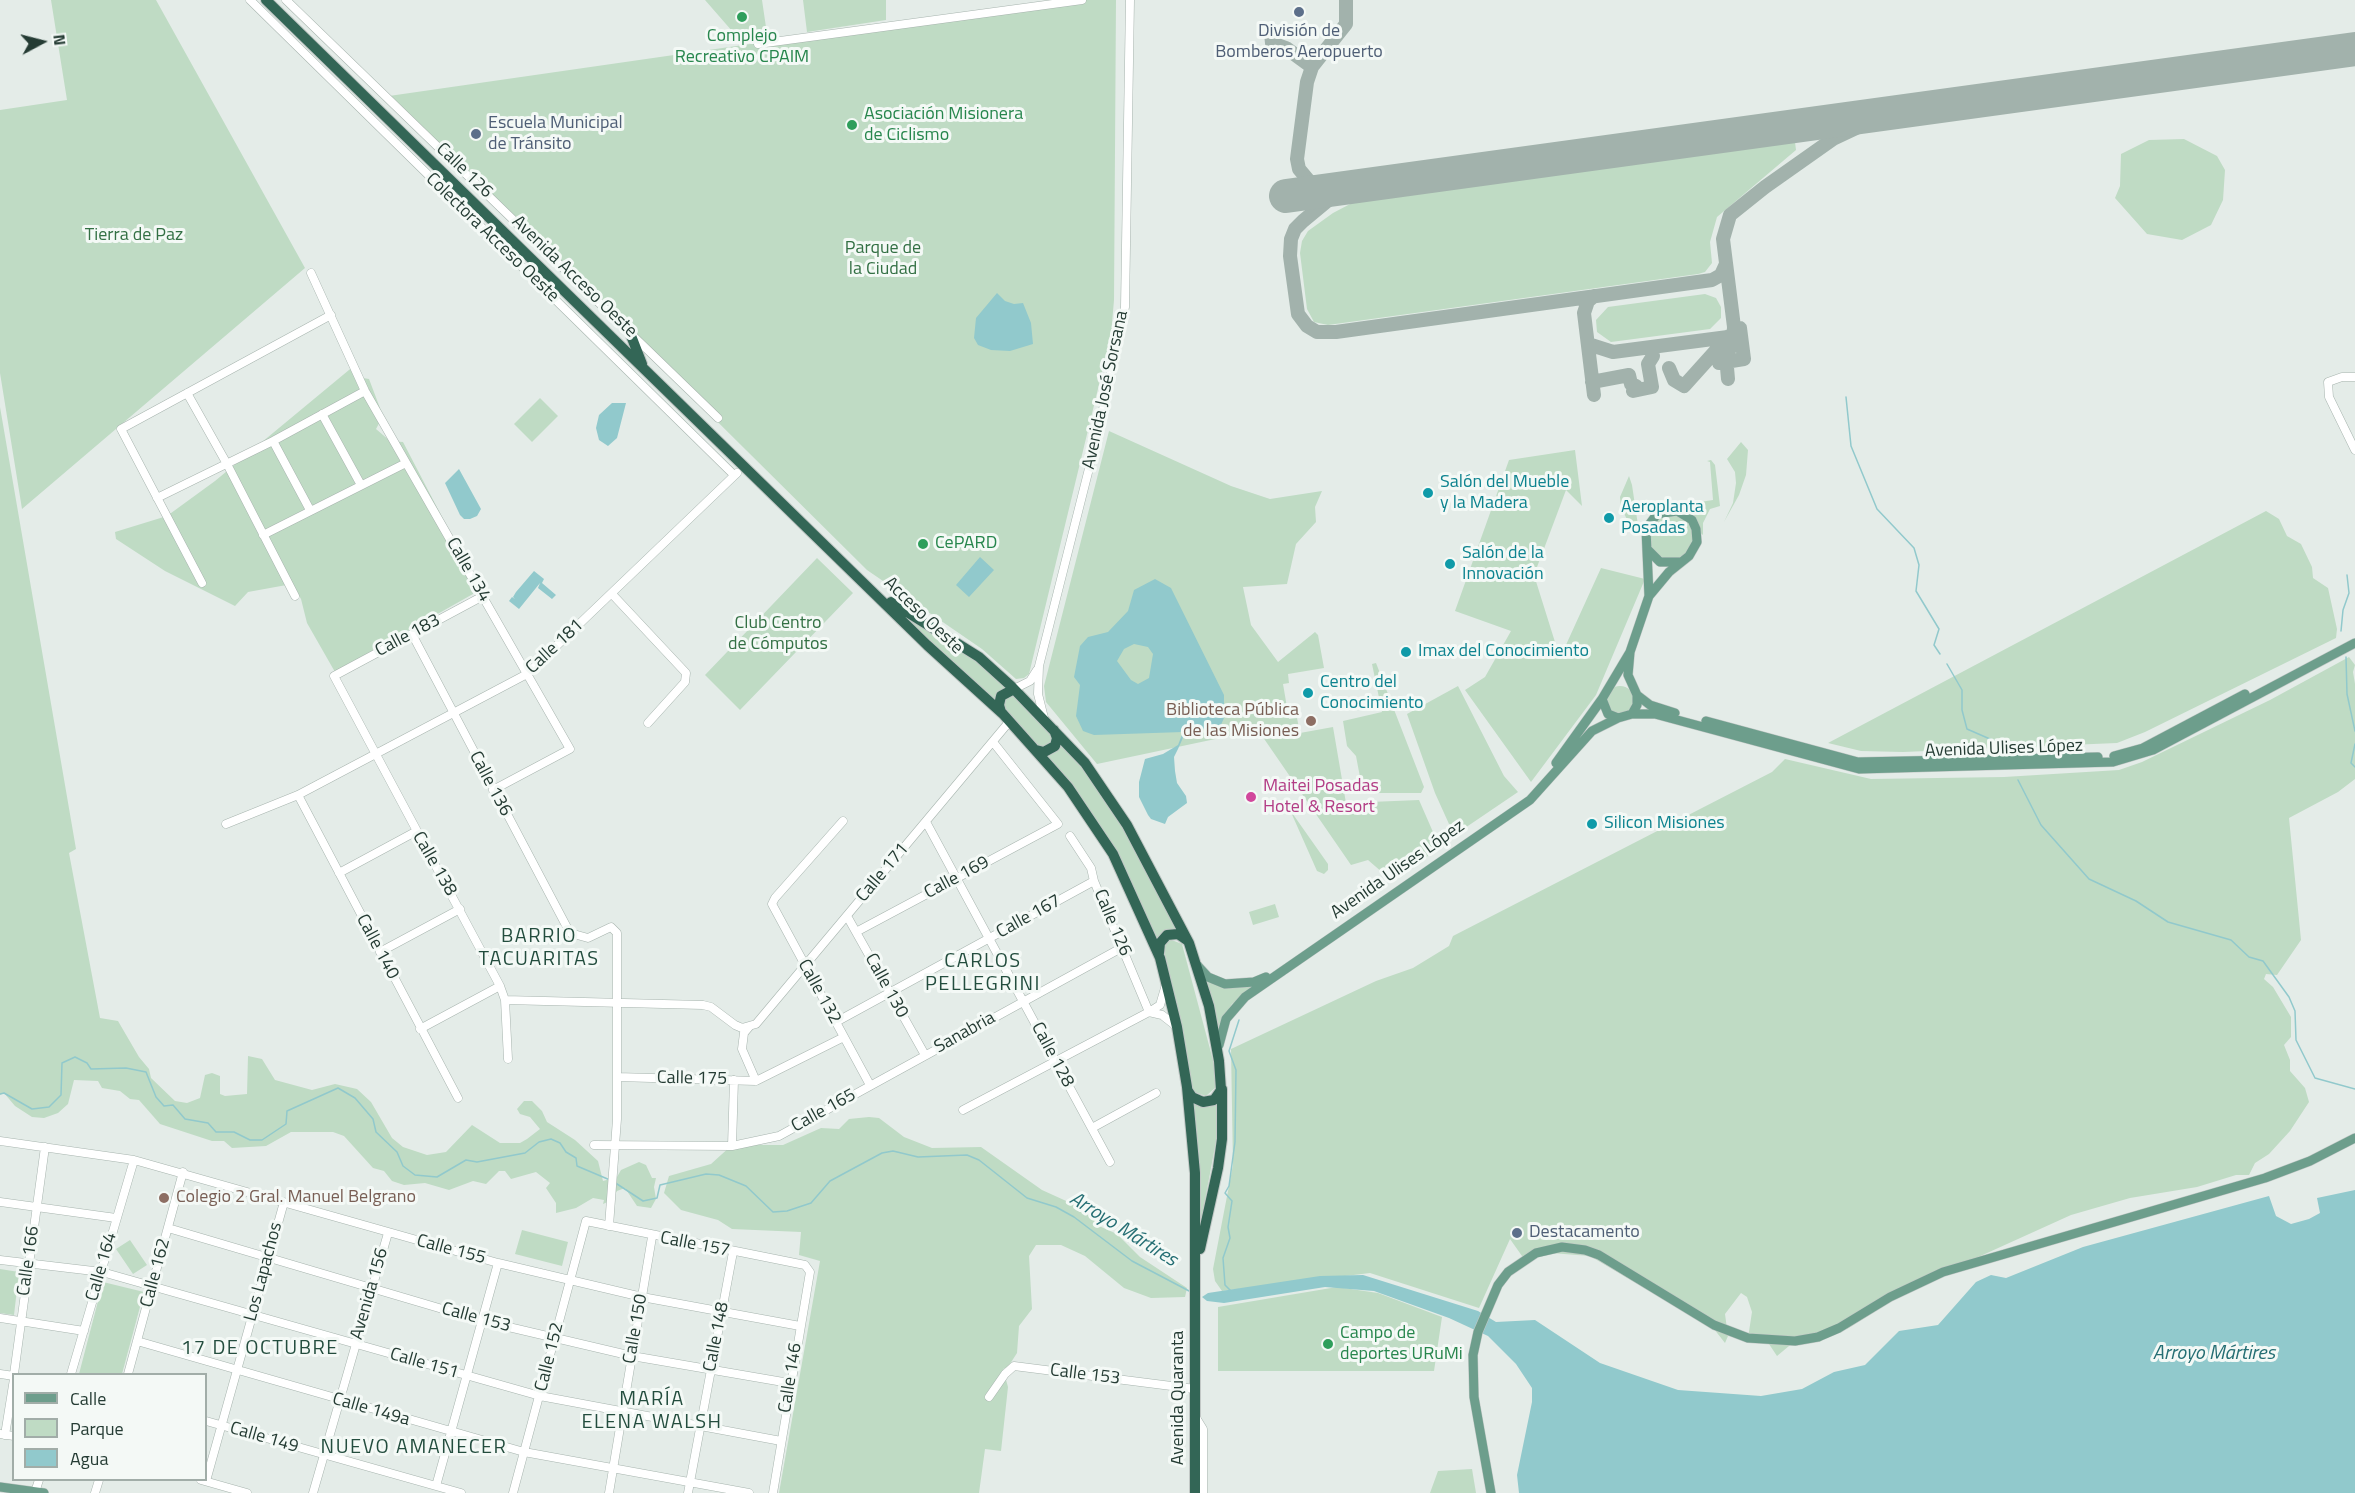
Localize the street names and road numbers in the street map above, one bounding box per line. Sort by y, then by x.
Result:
street label: Calle 126 [431,139,497,203]
street label: Colectora Acceso Oeste [421,169,563,307]
street label: Avenida Acceso Oeste [507,212,641,342]
street label: Avenida José Sorsana [1079,309,1133,471]
street label: Calle 134 [441,534,495,606]
street label: Acceso Oeste [879,573,967,659]
street label: Calle 183 [372,610,444,662]
street label: Calle 181 [522,615,588,679]
street label: Avenida Ulises López [1924,735,2084,763]
street label: Calle 136 [464,748,516,820]
street label: Avenida Ulises López [1327,816,1469,924]
street label: Calle 138 [407,828,461,900]
street label: Calle 171 [852,839,914,907]
street label: Calle 169 [921,852,993,904]
street label: Calle 126 [1088,886,1136,960]
street label: Calle 167 [993,890,1065,944]
street label: Calle 140 [351,911,403,983]
street label: Calle 130 [859,950,913,1022]
street label: Calle 132 [792,956,846,1028]
street label: Sanabria [931,1008,999,1058]
street label: Calle 128 [1026,1019,1078,1091]
street label: Calle 175 [657,1068,727,1090]
street label: Calle 165 [788,1084,860,1138]
street label: Los Lapachos [240,1220,288,1324]
street label: Calle 166 [13,1225,45,1297]
street label: Calle 157 [658,1228,732,1262]
street label: Calle 164 [82,1230,122,1304]
street label: Calle 155 [414,1230,488,1270]
street label: Calle 162 [136,1236,176,1310]
street label: Avenida 156 [347,1246,393,1342]
street label: Calle 150 [619,1292,653,1366]
street label: Calle 153 [439,1298,513,1338]
street label: Calle 148 [700,1300,734,1374]
street label: Calle 152 [531,1320,569,1394]
street label: Avenida Quaranta [1168,1331,1190,1465]
street label: Calle 146 [775,1342,807,1414]
street label: Calle 151 [387,1344,461,1384]
street label: Calle 153 [1049,1360,1121,1390]
street label: Calle 149a [330,1389,412,1431]
street label: Calle 149 [227,1418,301,1458]

